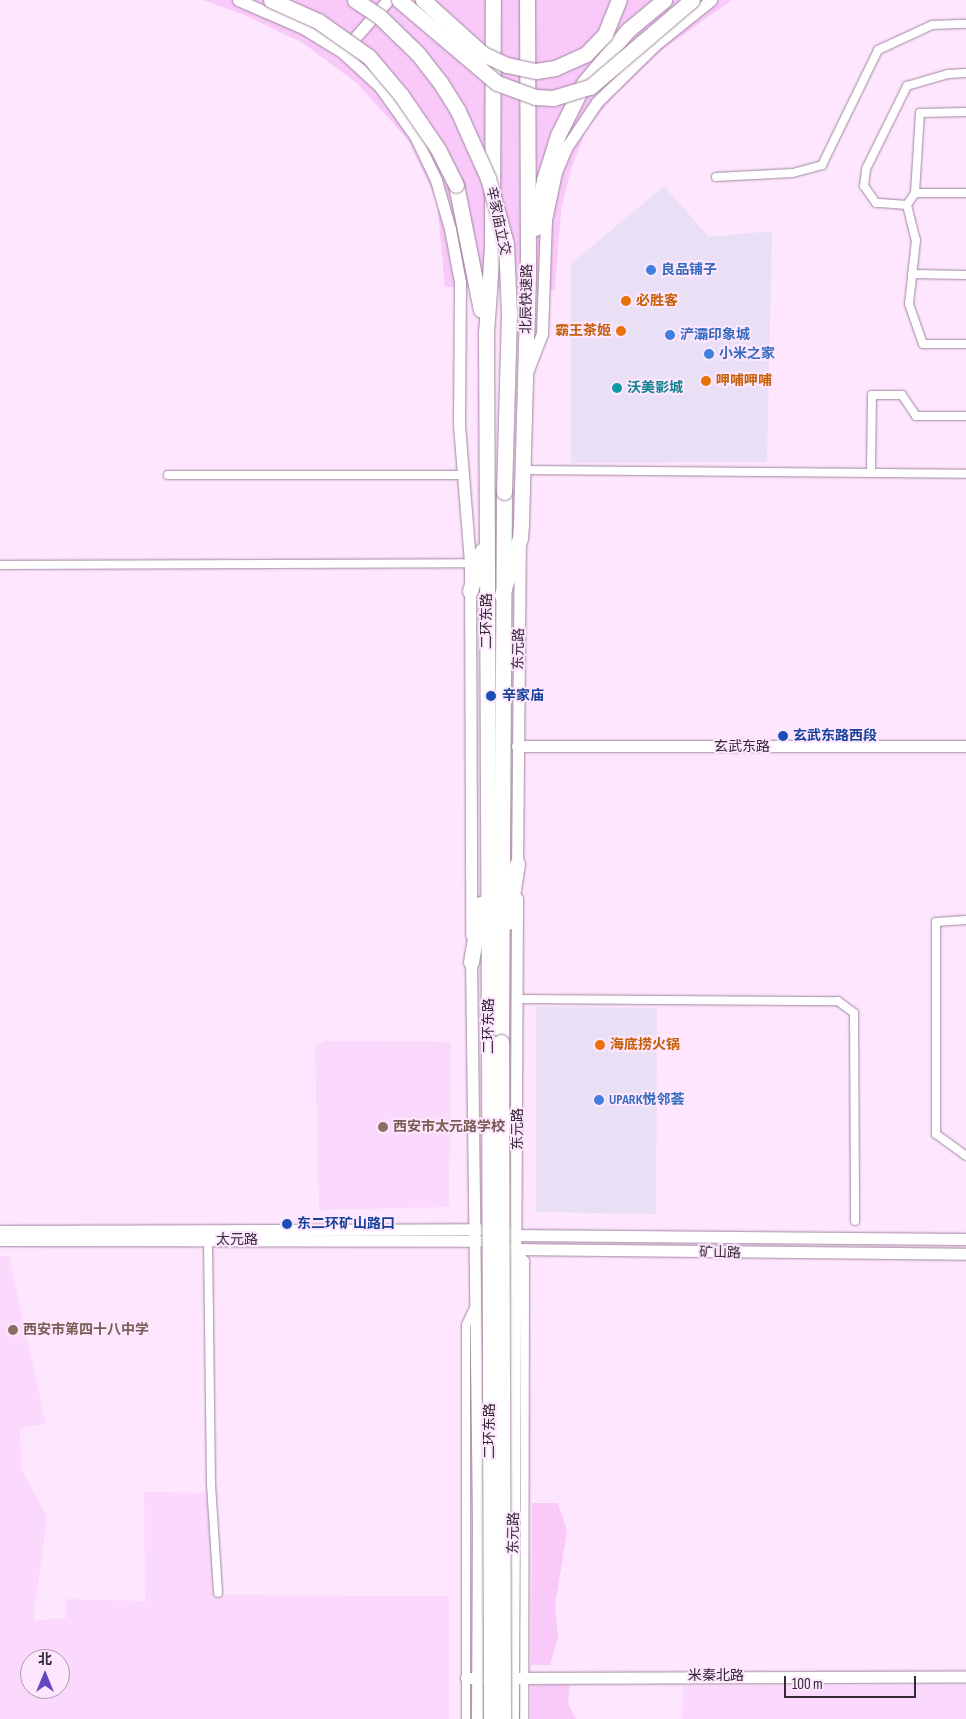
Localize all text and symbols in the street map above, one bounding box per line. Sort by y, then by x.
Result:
street label: 辛家庙立交 [483,185,513,257]
place label: 良品铺子 [661,262,717,278]
street label: 北辰快速路 [518,264,536,334]
marker: 良品铺子 [645,264,657,276]
place label: 必胜客 [636,293,678,309]
marker: 必胜客 [620,295,632,307]
place label: 霸王茶姬 [555,323,611,339]
marker: 霸王茶姬 [615,325,627,337]
place label: 浐灞印象城 [680,327,750,343]
marker: 浐灞印象城 [664,329,676,341]
place label: 小米之家 [719,346,775,362]
marker: 小米之家 [703,348,715,360]
place label: 呷哺呷哺 [716,373,772,389]
marker: 呷哺呷哺 [700,375,712,387]
place label: 沃美影城 [627,380,683,396]
marker: 沃美影城 [611,382,623,394]
street label: 二环东路 [479,593,495,649]
street label: 东元路 [510,628,528,670]
place label: 辛家庙 [502,688,544,704]
marker: 辛家庙 [484,689,498,703]
place label: 玄武东路西段 [793,728,877,744]
marker: 玄武东路西段 [777,730,789,742]
street label: 玄武东路 [714,739,770,755]
street label: 二环东路 [481,998,497,1054]
place label: 海底捞火锅 [610,1037,680,1053]
marker: 海底捞火锅 [594,1039,606,1051]
place label: UPARK悦邻荟 [609,1092,685,1108]
marker: UPARK悦邻荟 [593,1094,605,1106]
street label: 东元路 [510,1108,526,1150]
place label: 西安市太元路学校 [393,1119,505,1135]
marker: 西安市太元路学校 [377,1121,389,1133]
place label: 东二环矿山路口 [297,1216,395,1232]
marker: 东二环矿山路口 [281,1218,293,1230]
street label: 太元路 [216,1232,258,1248]
street label: 矿山路 [699,1244,741,1262]
place label: 西安市第四十八中学 [23,1322,149,1338]
marker: 西安市第四十八中学 [7,1324,19,1336]
street label: 二环东路 [482,1403,498,1459]
street label: 东元路 [505,1512,523,1554]
north arrow [20,1649,70,1699]
text: 北 [38,1651,52,1668]
scale bar [786,1666,918,1698]
street label: 米秦北路 [688,1668,744,1684]
text: 100 m [792,1675,823,1694]

